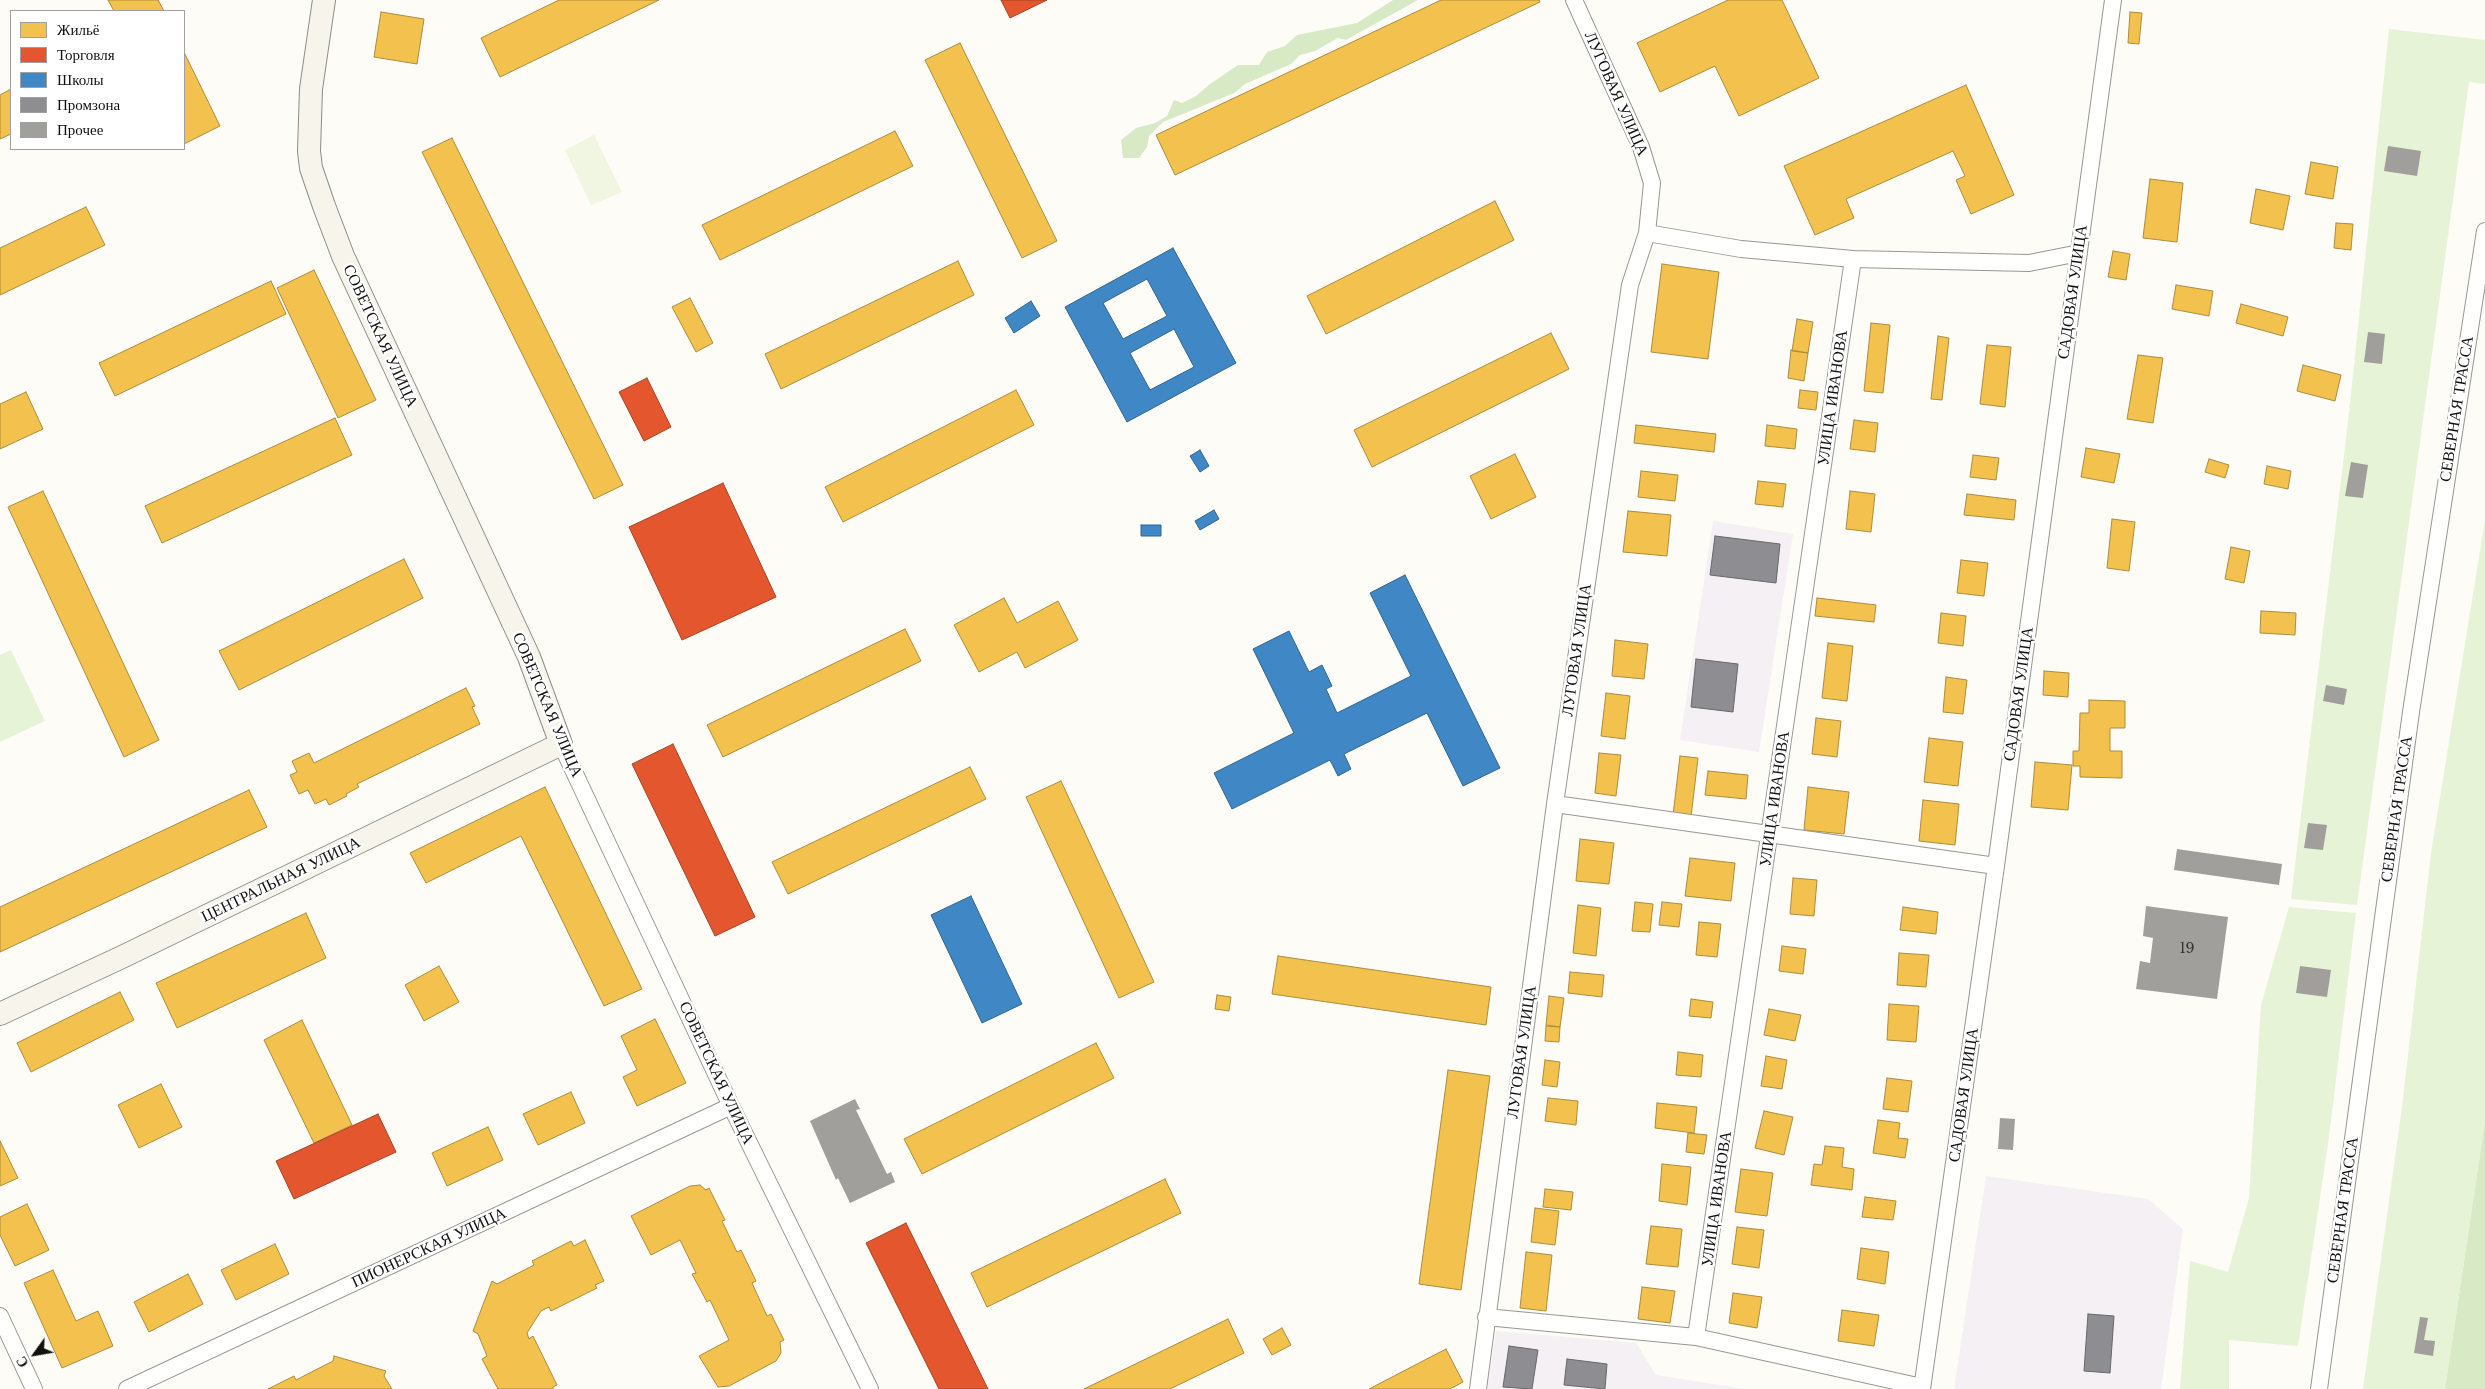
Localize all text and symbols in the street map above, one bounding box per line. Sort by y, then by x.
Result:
legend [10,10,185,150]
text: Жильё [57,20,99,39]
street label: ЛУГОВАЯ УЛИЦА [1580,29,1652,159]
text: Торговля [57,45,115,64]
text: Школы [57,70,104,89]
text: Промзона [57,95,120,114]
text: Прочее [57,120,103,139]
street label: САДОВАЯ УЛИЦА [2054,224,2092,360]
street label: СОВЕТСКАЯ УЛИЦА [338,261,422,411]
street label: УЛИЦА ИВАНОВА [1814,329,1852,467]
street label: СЕВЕРНАЯ ТРАССА [2436,335,2478,483]
street label: ЛУГОВАЯ УЛИЦА [1558,582,1596,718]
street label: САДОВАЯ УЛИЦА [2000,626,2038,762]
street label: СОВЕТСКАЯ УЛИЦА [508,630,586,780]
street label: УЛИЦА ИВАНОВА [1756,730,1794,868]
street label: СЕВЕРНАЯ ТРАССА [2377,735,2417,883]
street label: ЦЕНТРАЛЬНАЯ УЛИЦА [198,833,364,927]
house number: 19 [2179,941,2195,957]
street label: ЛУГОВАЯ УЛИЦА [1503,984,1541,1120]
street label: СОВЕТСКАЯ УЛИЦА [674,998,758,1148]
street label: САДОВАЯ УЛИЦА [1945,1027,1983,1163]
street label: УЛИЦА ИВАНОВА [1698,1130,1736,1268]
street label: СЕВЕРНАЯ ТРАССА [2323,1136,2363,1284]
street label: ПИОНЕРСКАЯ УЛИЦА [349,1204,509,1292]
north arrow [10,1329,60,1379]
text: С [12,1353,33,1371]

